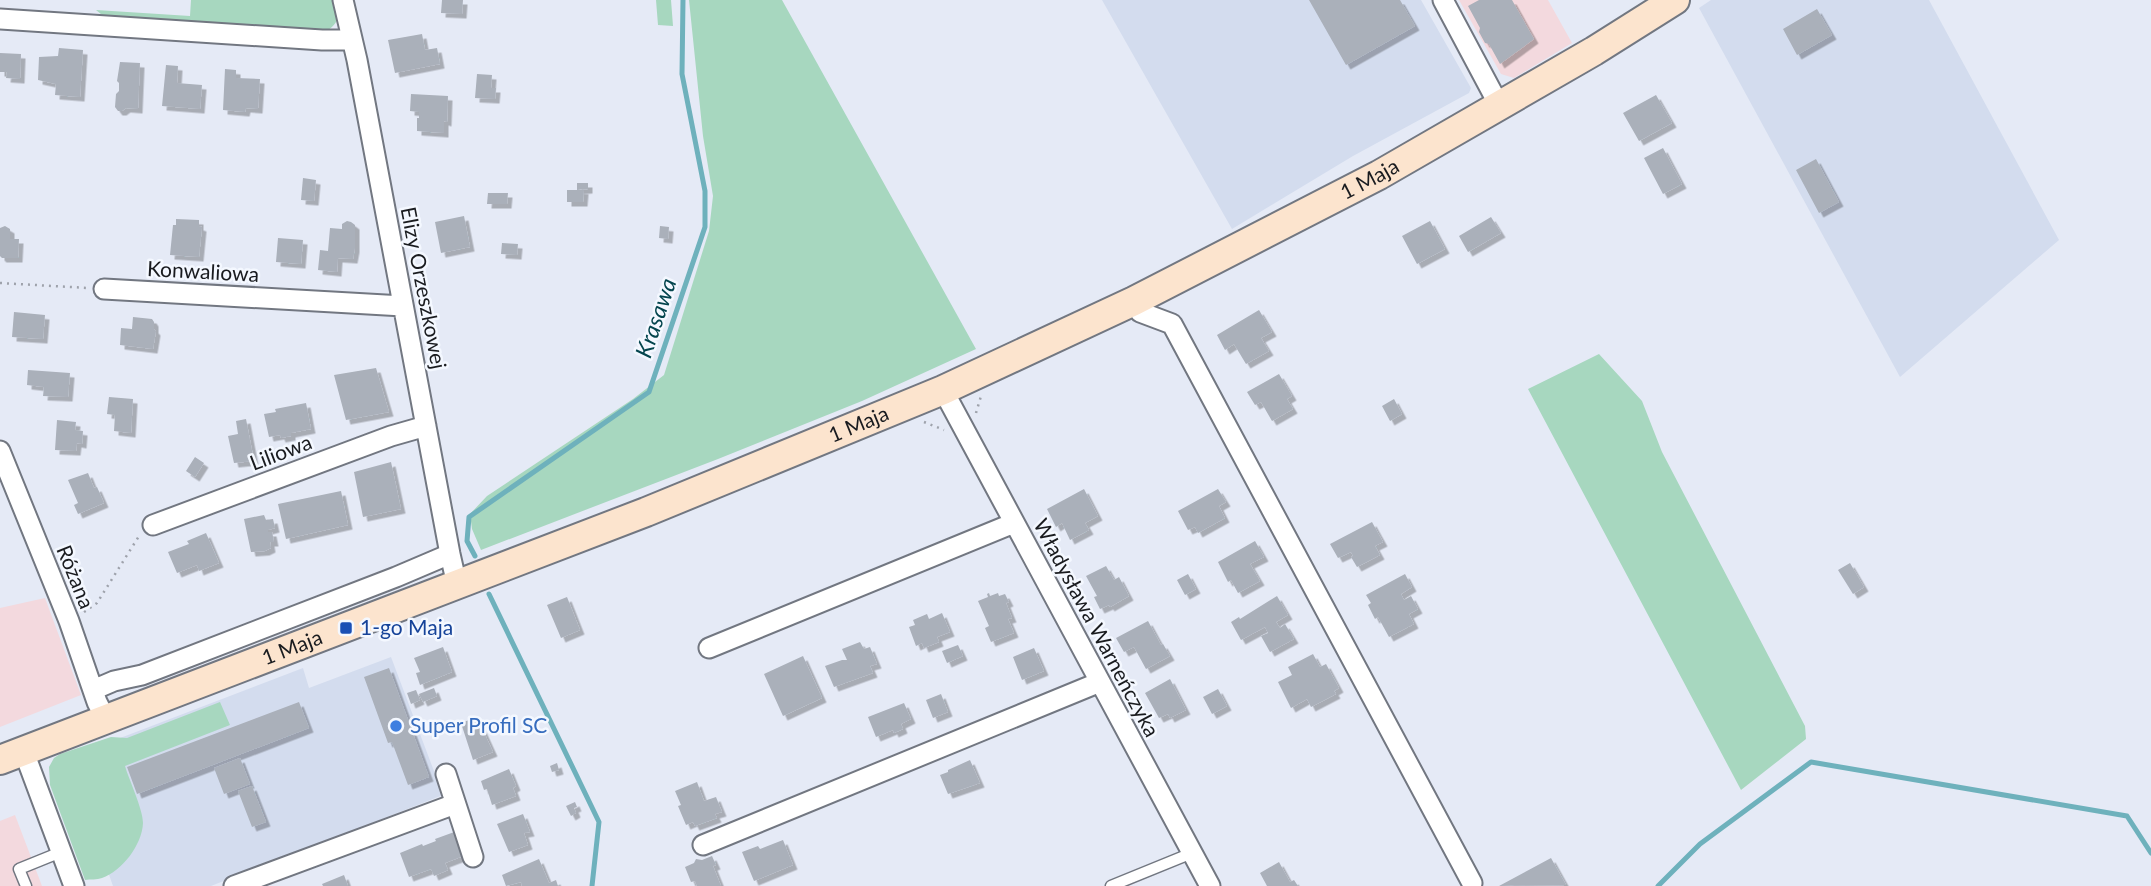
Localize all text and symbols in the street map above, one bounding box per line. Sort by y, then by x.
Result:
street label: 1 Maja [1336,152,1403,204]
street label: Elizy Orzeszkowej [396,204,452,371]
street label: Konwaliowa [146,255,260,286]
water label: Krasawa [628,274,682,361]
street label: 1 Maja [824,400,892,447]
street label: Liliowa [246,428,315,475]
street label: Władysława Warneńczyka [1029,514,1166,741]
street label: Różana [52,541,100,612]
place label: 1-go Maja [360,614,453,639]
marker: 1-go Maja [338,620,354,636]
street label: 1 Maja [258,624,325,669]
place label: Super Profil SC [410,712,547,737]
marker: Super Profil SC [388,718,404,734]

